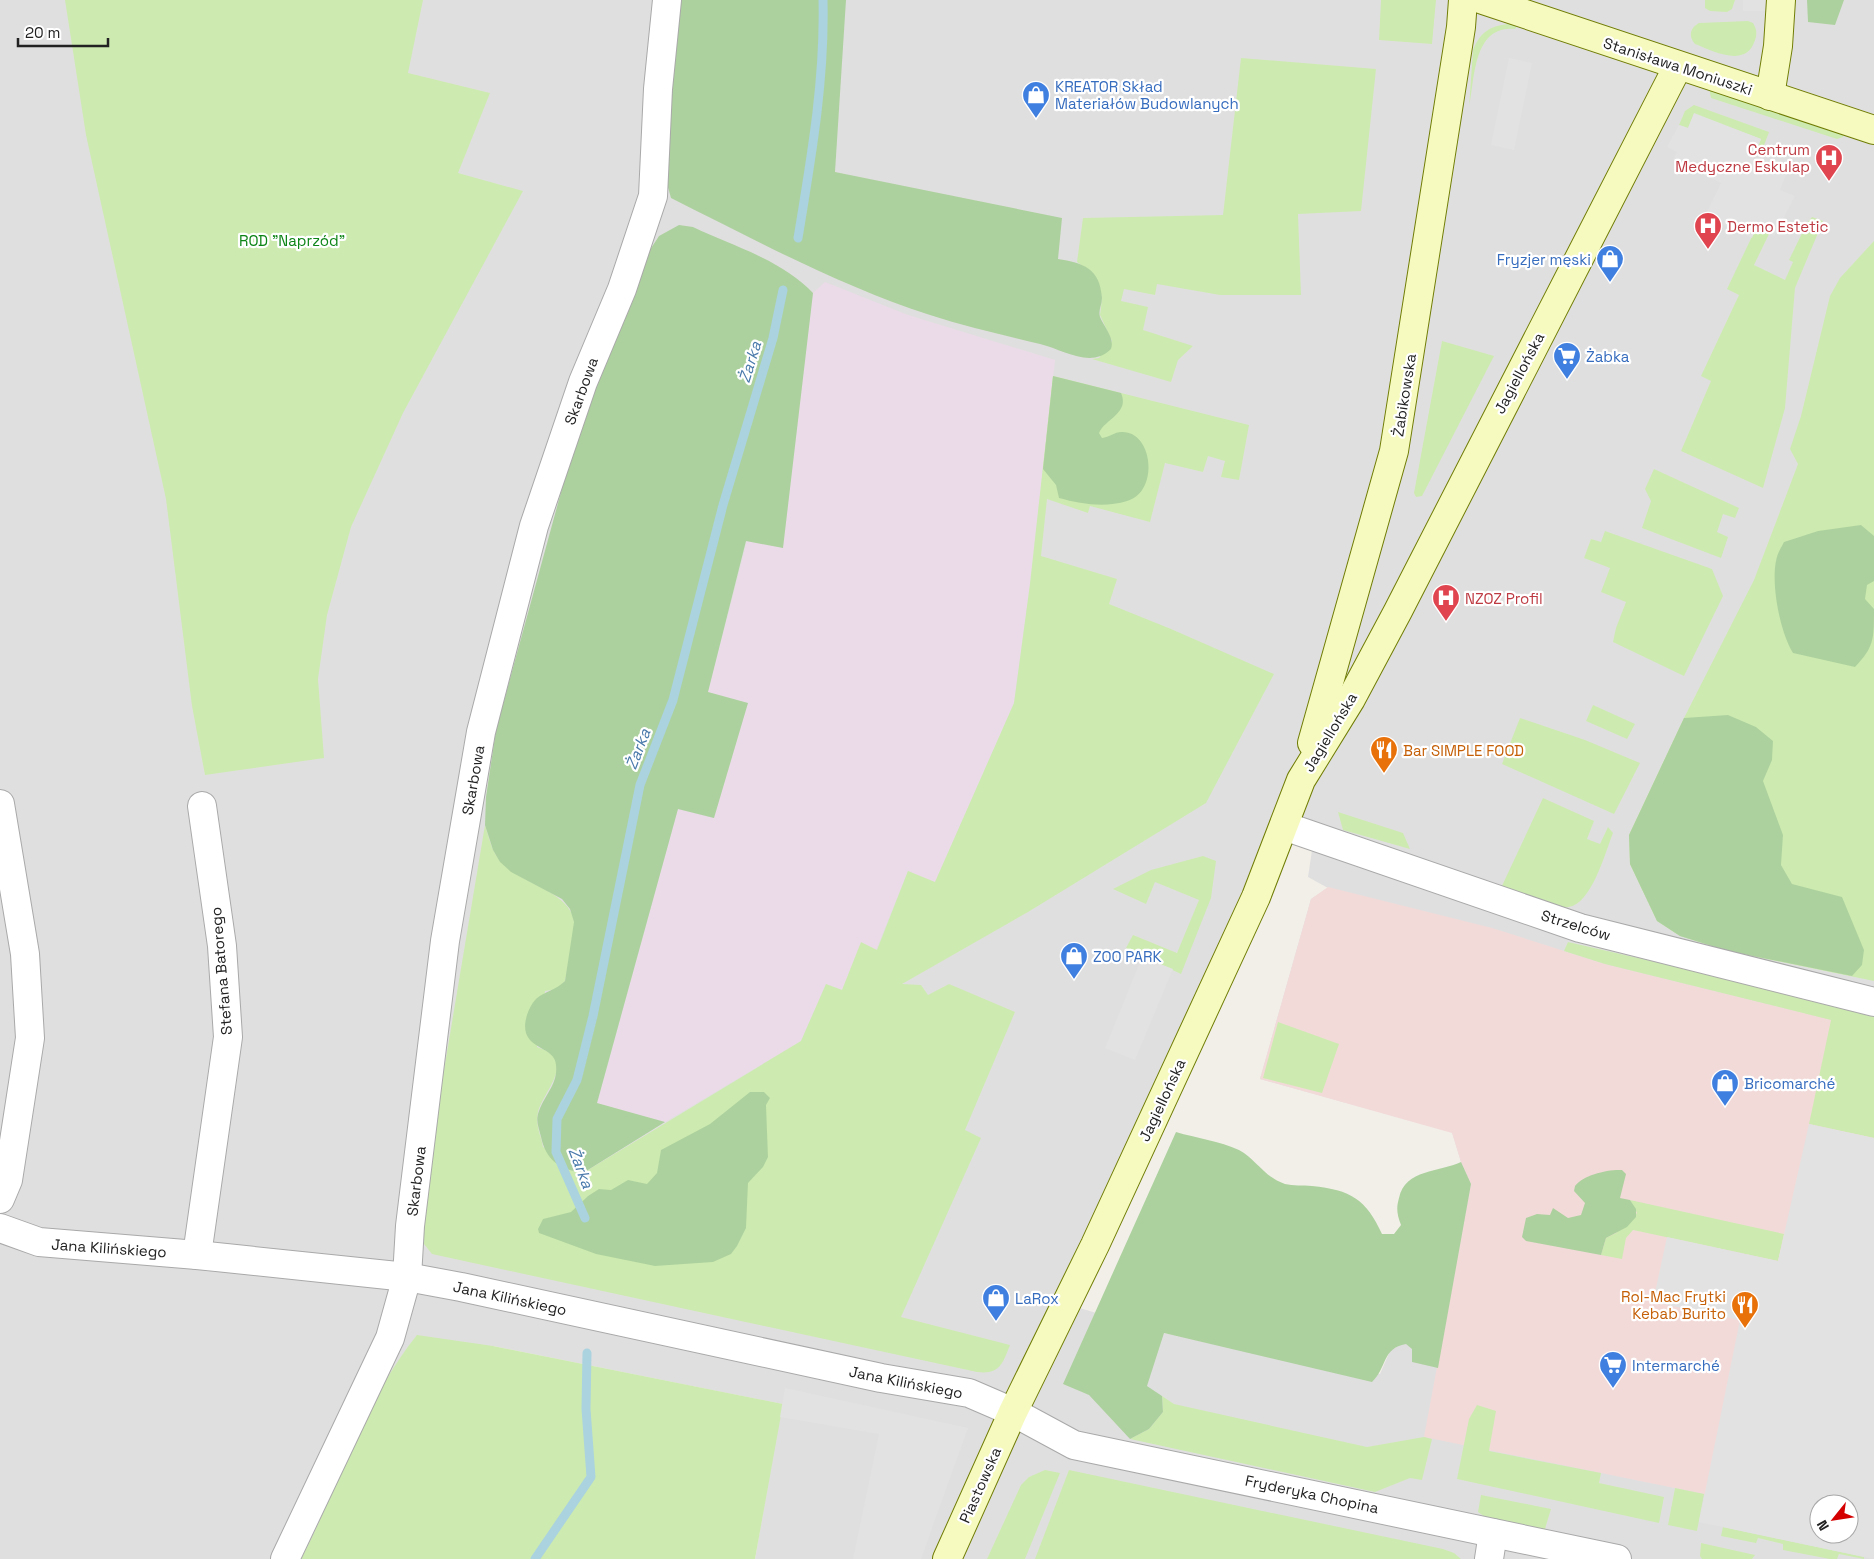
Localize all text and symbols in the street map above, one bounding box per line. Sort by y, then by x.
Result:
scale bar [18,15,108,47]
text: 20 m [25,23,60,42]
street label: Stanisława Moniuszki [1601,33,1755,99]
place label: KREATOR Skład Materiałów Budowlanych [1055,77,1239,113]
shop icon: KREATOR Skład Materiałów Budowlanych [1021,80,1051,119]
place label: Centrum Medyczne Eskulap [1675,140,1810,176]
hospital icon: Centrum Medyczne Eskulap [1814,143,1844,182]
hospital icon: Dermo Estetic [1693,211,1723,250]
place label: Dermo Estetic [1727,217,1828,236]
park label: ROD "Naprzód" [239,231,345,250]
shop icon: Fryzjer męski [1595,244,1625,283]
place label: Fryzjer męski [1497,250,1591,269]
street label: Jagiellońska [1490,329,1549,417]
water label: Żarka [734,338,766,385]
supermarket icon: Żabka [1552,341,1582,380]
place label: Żabka [1586,347,1630,366]
street label: Żabikowska [1388,352,1420,438]
street label: Skarbowa [560,354,602,427]
hospital icon: NZOZ Profil [1431,583,1461,622]
place label: NZOZ Profil [1465,589,1543,608]
street label: Jagiellońska [1299,688,1361,775]
water label: Żarka [621,725,656,772]
restaurant icon: Bar SIMPLE FOOD [1369,735,1399,774]
place label: Bar SIMPLE FOOD [1403,741,1524,760]
street label: Skarbowa [458,743,489,816]
street label: Strzelców [1539,905,1613,945]
street label: Stefana Batorego [206,906,236,1036]
shop icon: ZOO PARK [1059,941,1089,980]
place label: ZOO PARK [1093,947,1162,966]
street label: Jagiellońska [1135,1055,1190,1145]
shop icon: Bricomarché [1710,1068,1740,1107]
place label: Bricomarché [1744,1074,1836,1093]
street label: Skarbowa [402,1144,430,1217]
water label: Żarka [564,1145,599,1192]
street label: Jana Kilińskiego [51,1234,167,1262]
street label: Jana Kilińskiego [451,1277,569,1319]
shop icon: LaRox [981,1283,1011,1322]
place label: Rol-Mac Frytki Kebab Burito [1621,1287,1726,1323]
place label: LaRox [1015,1289,1059,1308]
restaurant icon: Rol-Mac Frytki Kebab Burito [1730,1290,1760,1329]
supermarket icon: Intermarché [1598,1350,1628,1389]
place label: Intermarché [1632,1356,1720,1375]
street label: Jana Kilińskiego [847,1362,965,1402]
street label: Piastowska [955,1444,1005,1526]
street label: Fryderyka Chopina [1244,1471,1381,1518]
north arrow [1809,1494,1859,1544]
text: N [1813,1517,1833,1534]

